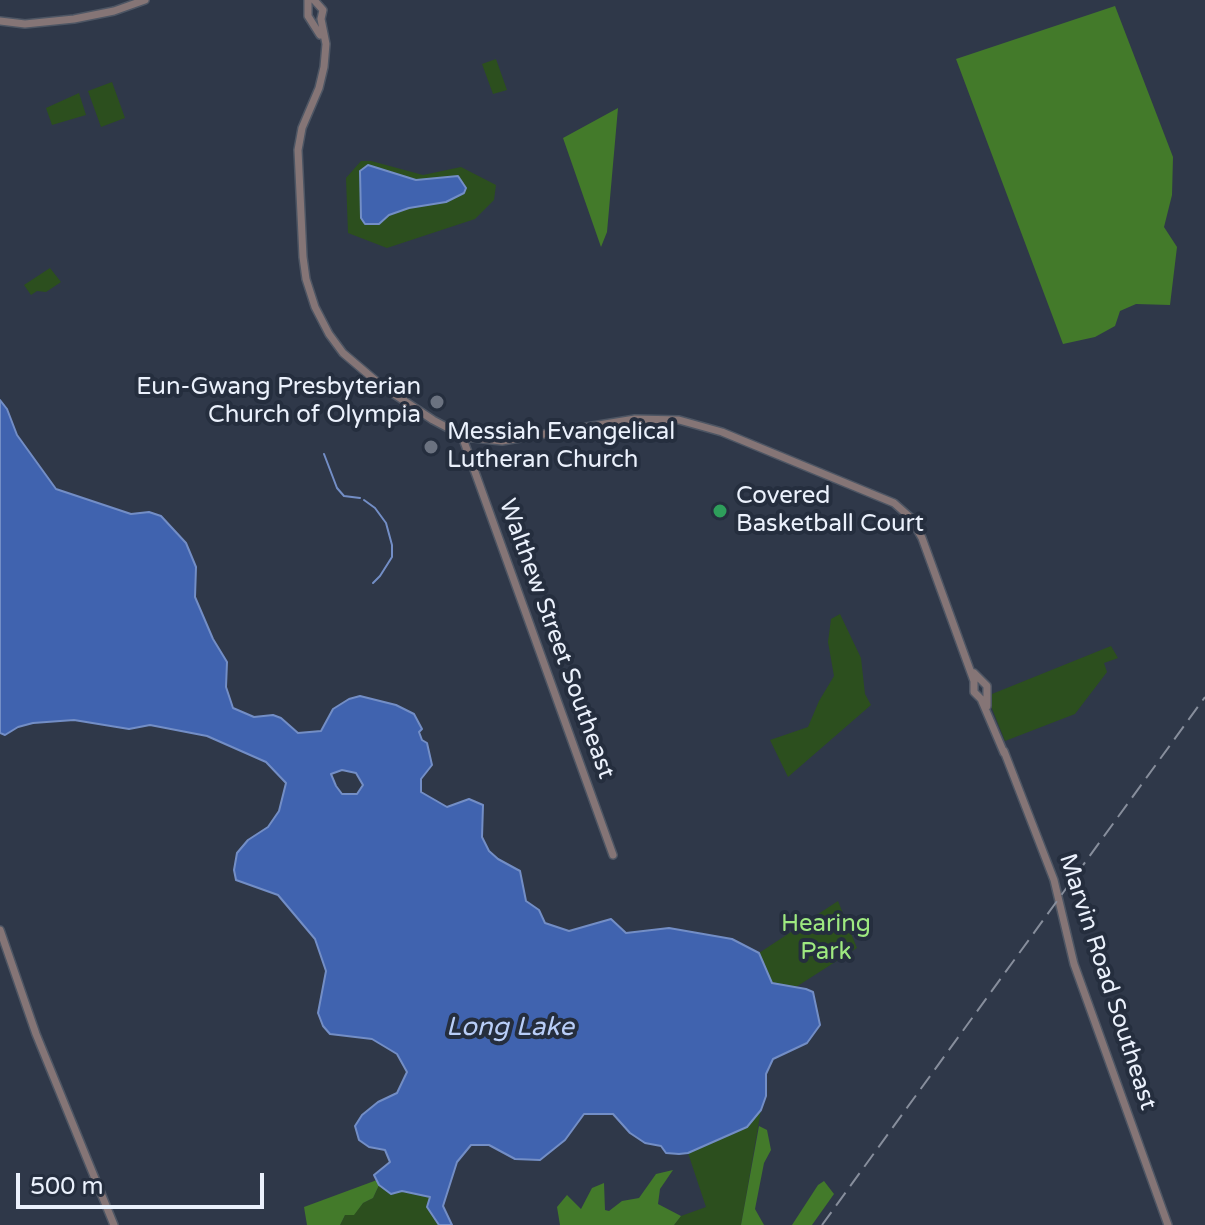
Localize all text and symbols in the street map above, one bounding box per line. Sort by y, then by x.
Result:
place label: Eun-Gwang Presbyterian Church of Olympia [136,374,421,430]
marker: Eun-Gwang Presbyterian Church of Olympia [428,393,446,411]
place label: Messiah Evangelical Lutheran Church [447,419,675,475]
marker: Messiah Evangelical Lutheran Church [422,438,440,456]
place label: Covered Basketball Court [736,483,924,539]
street label: Walthew Street Southeast [492,495,620,783]
marker: Covered Basketball Court [711,502,729,520]
street label: Marvin Road Southeast [1052,850,1162,1114]
park label: Hearing Park [781,911,871,967]
water label: Long Lake [446,1012,574,1044]
scale bar [20,1157,268,1207]
text: 500 m [30,1172,104,1201]

